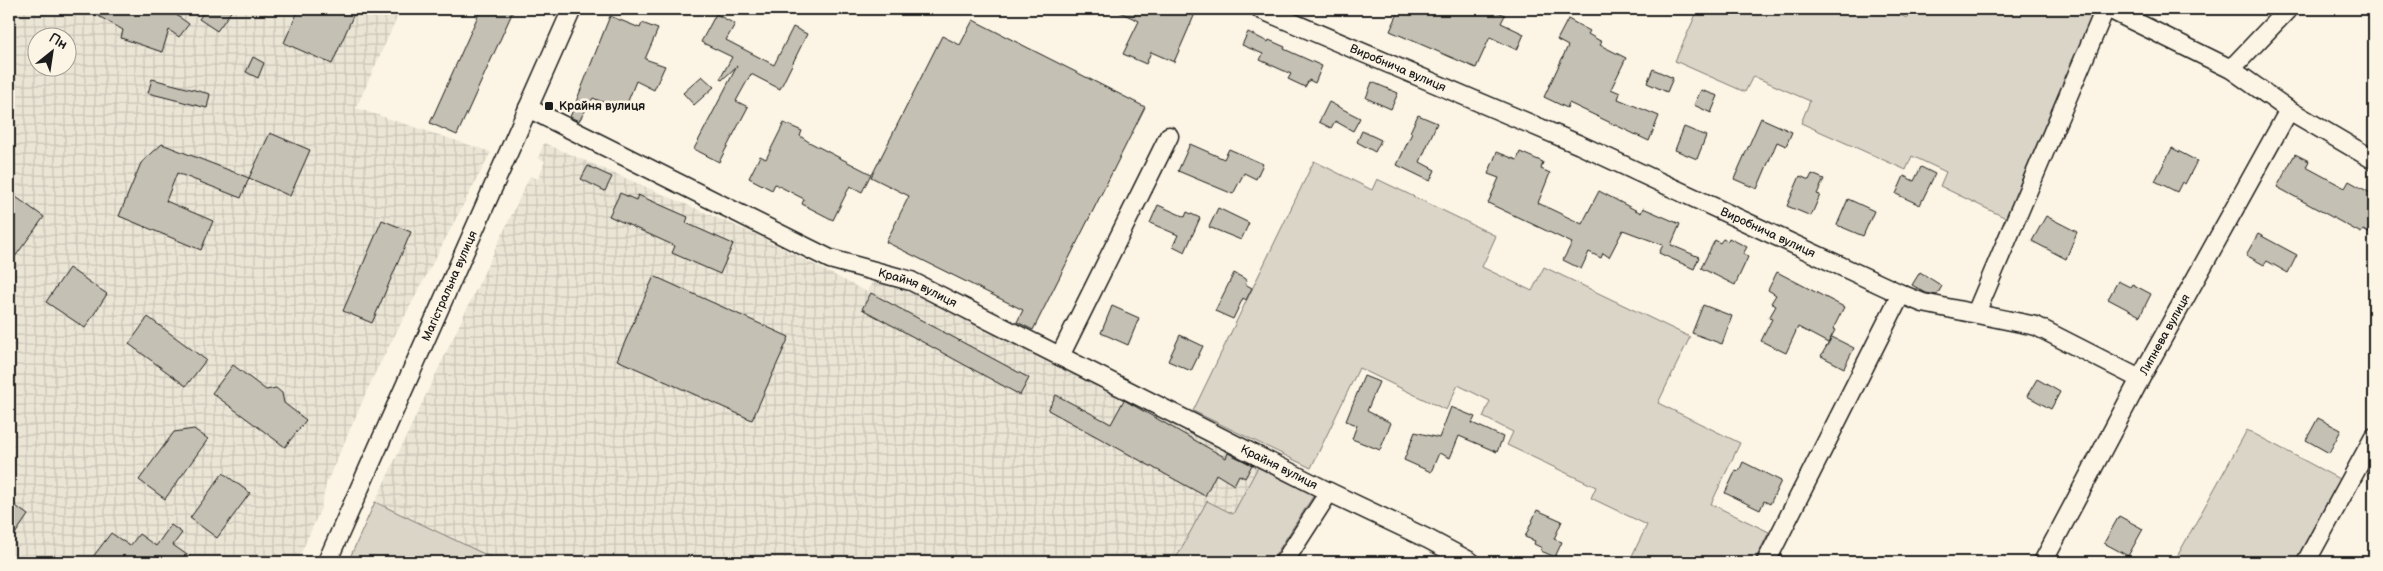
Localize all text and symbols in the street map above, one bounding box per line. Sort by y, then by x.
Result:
north arrow [28,28,78,78]
text: Пн [46,29,71,53]
street label: Виробнича вулиця [1348,41,1449,95]
place label: Крайня вулиця [559,99,645,114]
marker: Крайня вулиця [543,100,555,112]
street label: Виробнича вулиця [1718,204,1818,261]
street label: Магістральна вулиця [418,228,480,343]
street label: Крайня вулиця [876,265,960,311]
street label: Липнева вулиця [2136,291,2193,379]
street label: Крайня вулиця [1238,441,1320,493]

